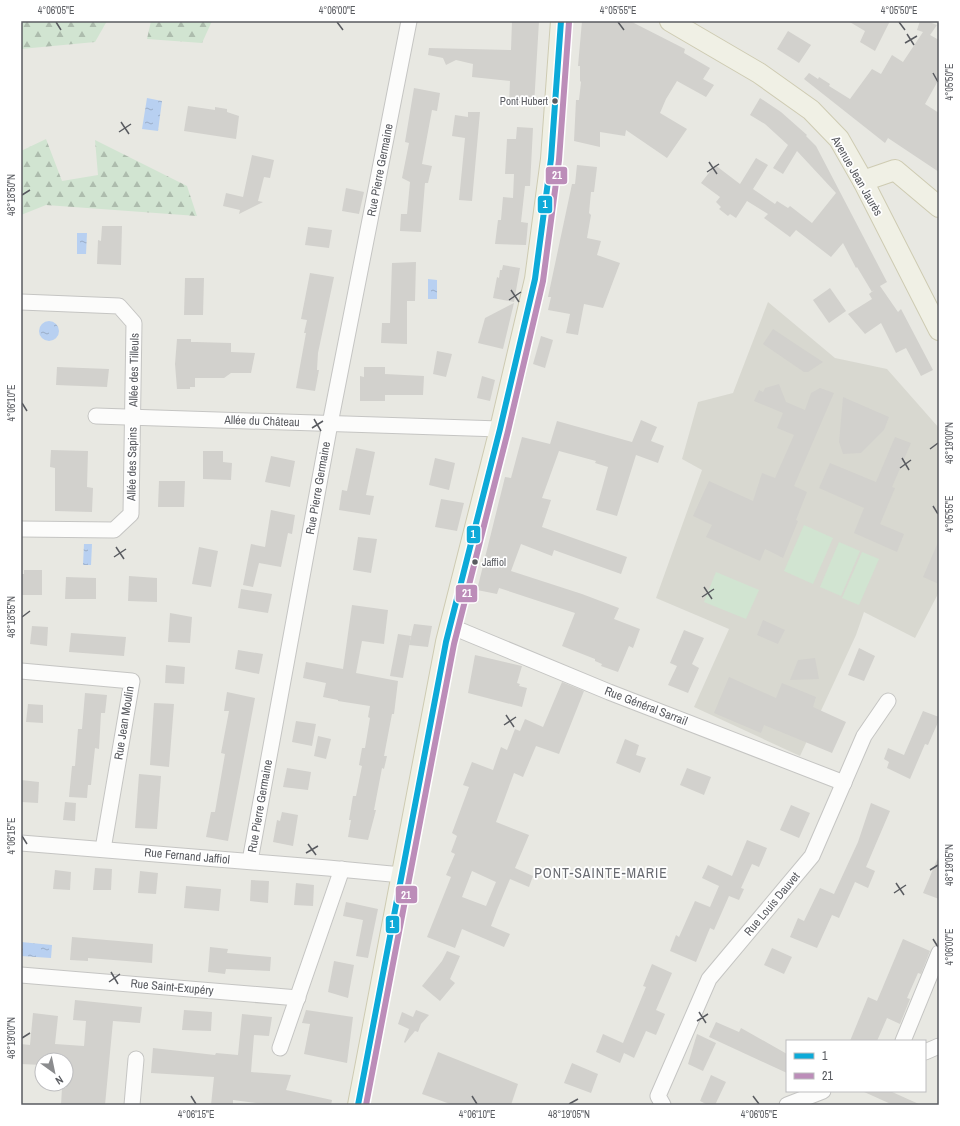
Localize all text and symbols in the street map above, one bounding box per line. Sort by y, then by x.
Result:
text: 4°06'05"E [38,4,74,17]
text: 4°06'00"E [319,4,355,17]
text: 4°05'55"E [600,4,636,17]
text: 4°05'50"E [881,4,917,17]
text: 4°05'50"E [943,64,956,100]
place label: Pont Hubert [500,94,548,108]
marker: Pont Hubert [550,96,560,106]
street label: Rue Pierre Germaine [363,122,397,218]
street label: Avenue Jean Jaurès [827,132,886,219]
line badge: 21 [545,166,568,185]
text: 21 [552,168,562,182]
text: 48°18'50"N [5,174,18,216]
line badge: 1 [537,195,553,214]
text: 1 [542,197,548,211]
street label: Allée des Tilleuls [125,333,143,408]
text: 4°06'10"E [5,385,18,421]
street label: Allée du Château [223,412,300,430]
text: 48°19'00"N [943,422,956,464]
street label: Allée des Sapins [123,427,141,502]
street label: Rue Pierre Germaine [302,440,334,536]
text: 4°05'55"E [943,496,956,532]
line badge: 1 [466,525,481,544]
text: 1 [470,527,476,541]
place label: Jaffiol [482,555,506,569]
marker: Jaffiol [470,557,480,567]
line badge: 21 [455,584,478,603]
text: 21 [462,586,472,600]
text: 48°18'55"N [5,596,18,638]
street label: Rue Général Sarrail [602,683,690,729]
street label: Rue Jean Moulin [110,685,138,761]
street label: Rue Pierre Germaine [244,758,276,854]
text: 4°06'15"E [5,818,18,854]
street label: Rue Fernand Jaffiol [144,844,230,868]
text: 48°19'05"N [943,844,956,886]
district label: PONT-SAINTE-MARIE [534,864,668,882]
street label: Rue Louis Dauvet [741,868,804,939]
line badge: 21 [395,885,418,904]
text: 21 [401,888,411,902]
line badge: 1 [385,915,400,934]
text: 1 [389,917,395,931]
text: 4°06'00"E [943,929,956,965]
street label: Rue Saint-Exupéry [130,975,214,999]
text: 48°19'00"N [5,1017,18,1059]
legend [786,1040,926,1092]
text: 1 [822,1048,828,1064]
north arrow [34,1052,74,1092]
text: 21 [822,1068,833,1084]
text: N [53,1073,66,1088]
text: 4°06'15"E [178,1108,214,1121]
text: 4°06'10"E [459,1108,495,1121]
text: 48°19'05"N [548,1108,590,1121]
text: 4°06'05"E [741,1108,777,1121]

